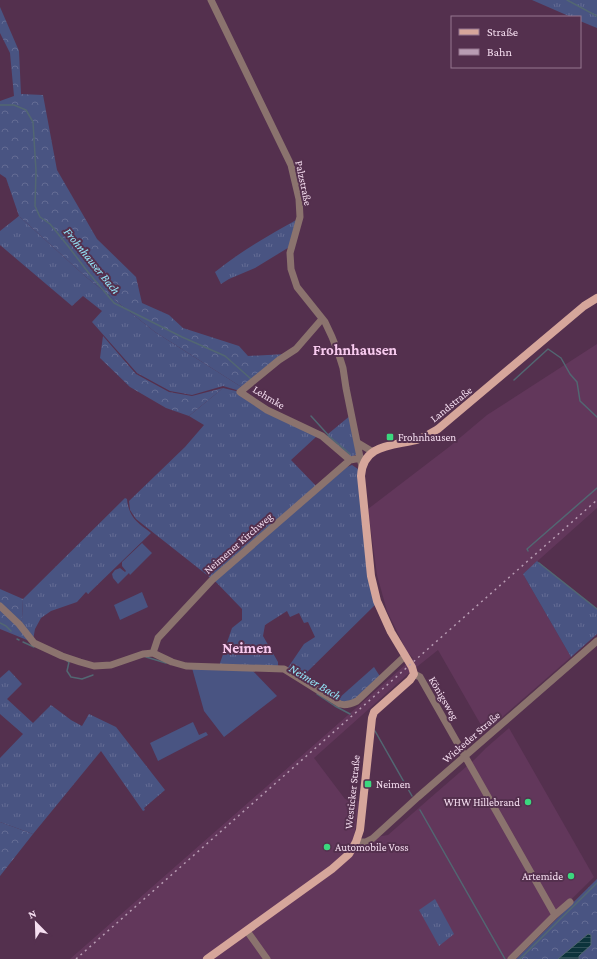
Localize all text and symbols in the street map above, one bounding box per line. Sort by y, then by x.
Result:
legend [451,16,581,68]
text: Straße [487,25,518,39]
text: Bahn [487,45,513,59]
street label: Palzstraße [293,159,315,207]
water label: Frohnhauser Bach [61,225,123,297]
district label: Frohnhausen [313,342,398,358]
street label: Lehmke [251,383,287,411]
street label: Landstraße [428,384,474,424]
place label: Frohnhausen [398,431,456,443]
marker: Frohnhausen [385,432,395,442]
street label: Neimener Kirchweg [201,510,276,577]
district label: Neimen [222,640,272,656]
water label: Neimer Bach [287,661,343,703]
street label: Königsweg [426,674,462,723]
street label: Wickeder Straße [440,709,502,765]
street label: Westicker Straße [342,754,362,830]
place label: Neimen [376,778,411,790]
marker: Neimen [363,779,373,789]
place label: WHW Hillebrand [444,796,520,808]
marker: WHW Hillebrand [523,797,533,807]
place label: Automobile Voss [335,841,409,853]
marker: Automobile Voss [322,842,332,852]
place label: Artemide [522,870,563,882]
marker: Artemide [566,871,576,881]
north arrow [16,903,56,943]
text: N [26,907,38,921]

